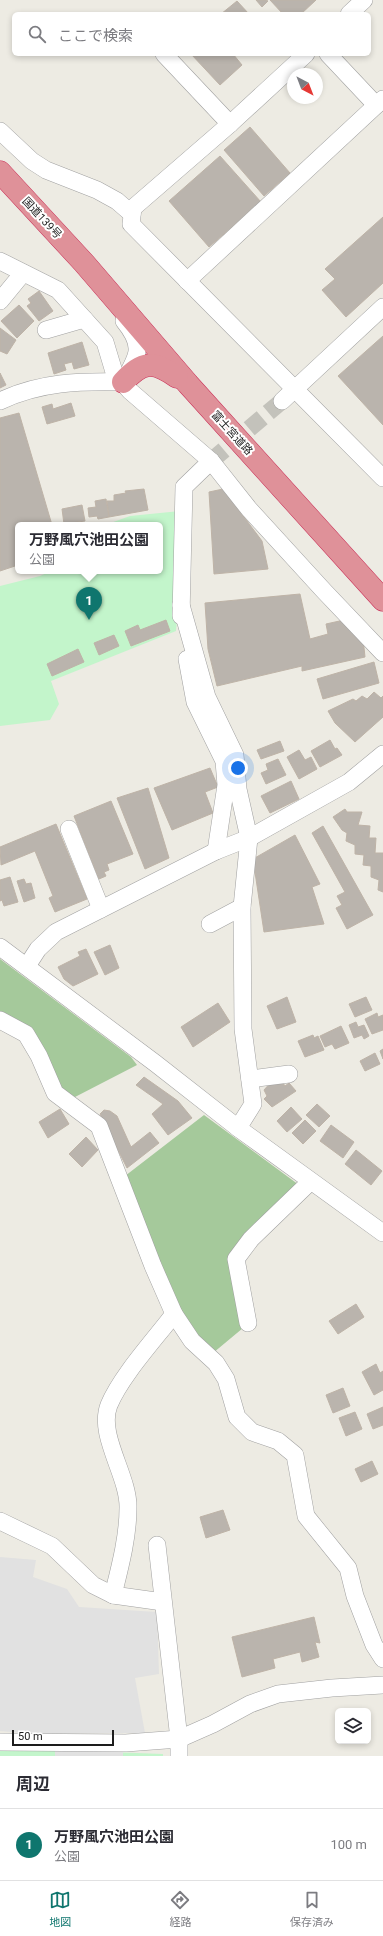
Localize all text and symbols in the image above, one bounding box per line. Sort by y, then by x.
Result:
search box [12,12,371,56]
icon: search [26,23,48,45]
text: ここで検索 [58,27,133,45]
north arrow [287,68,323,104]
street label: 国道139号 [20,195,64,241]
street label: 富士宮道路 [209,408,255,458]
popup [15,522,163,574]
text: 万野風穴池田公園 [29,531,149,549]
text: 公園 [29,552,55,567]
pin: 1 [76,587,102,620]
your location [228,758,248,778]
map controls [335,1708,371,1744]
button: layers [335,1708,371,1744]
scale bar [12,1728,114,1747]
text: 50 m [18,1730,43,1743]
text: 周辺 [16,1774,50,1794]
text: 万野風穴池田公園 [54,1828,174,1846]
text: 1 [25,1837,33,1852]
text: 100 m [330,1837,367,1852]
text: 公園 [54,1849,80,1864]
tab: 地図 [49,1889,71,1929]
tab: 経路 [169,1889,191,1929]
tab: 保存済み [290,1889,334,1929]

